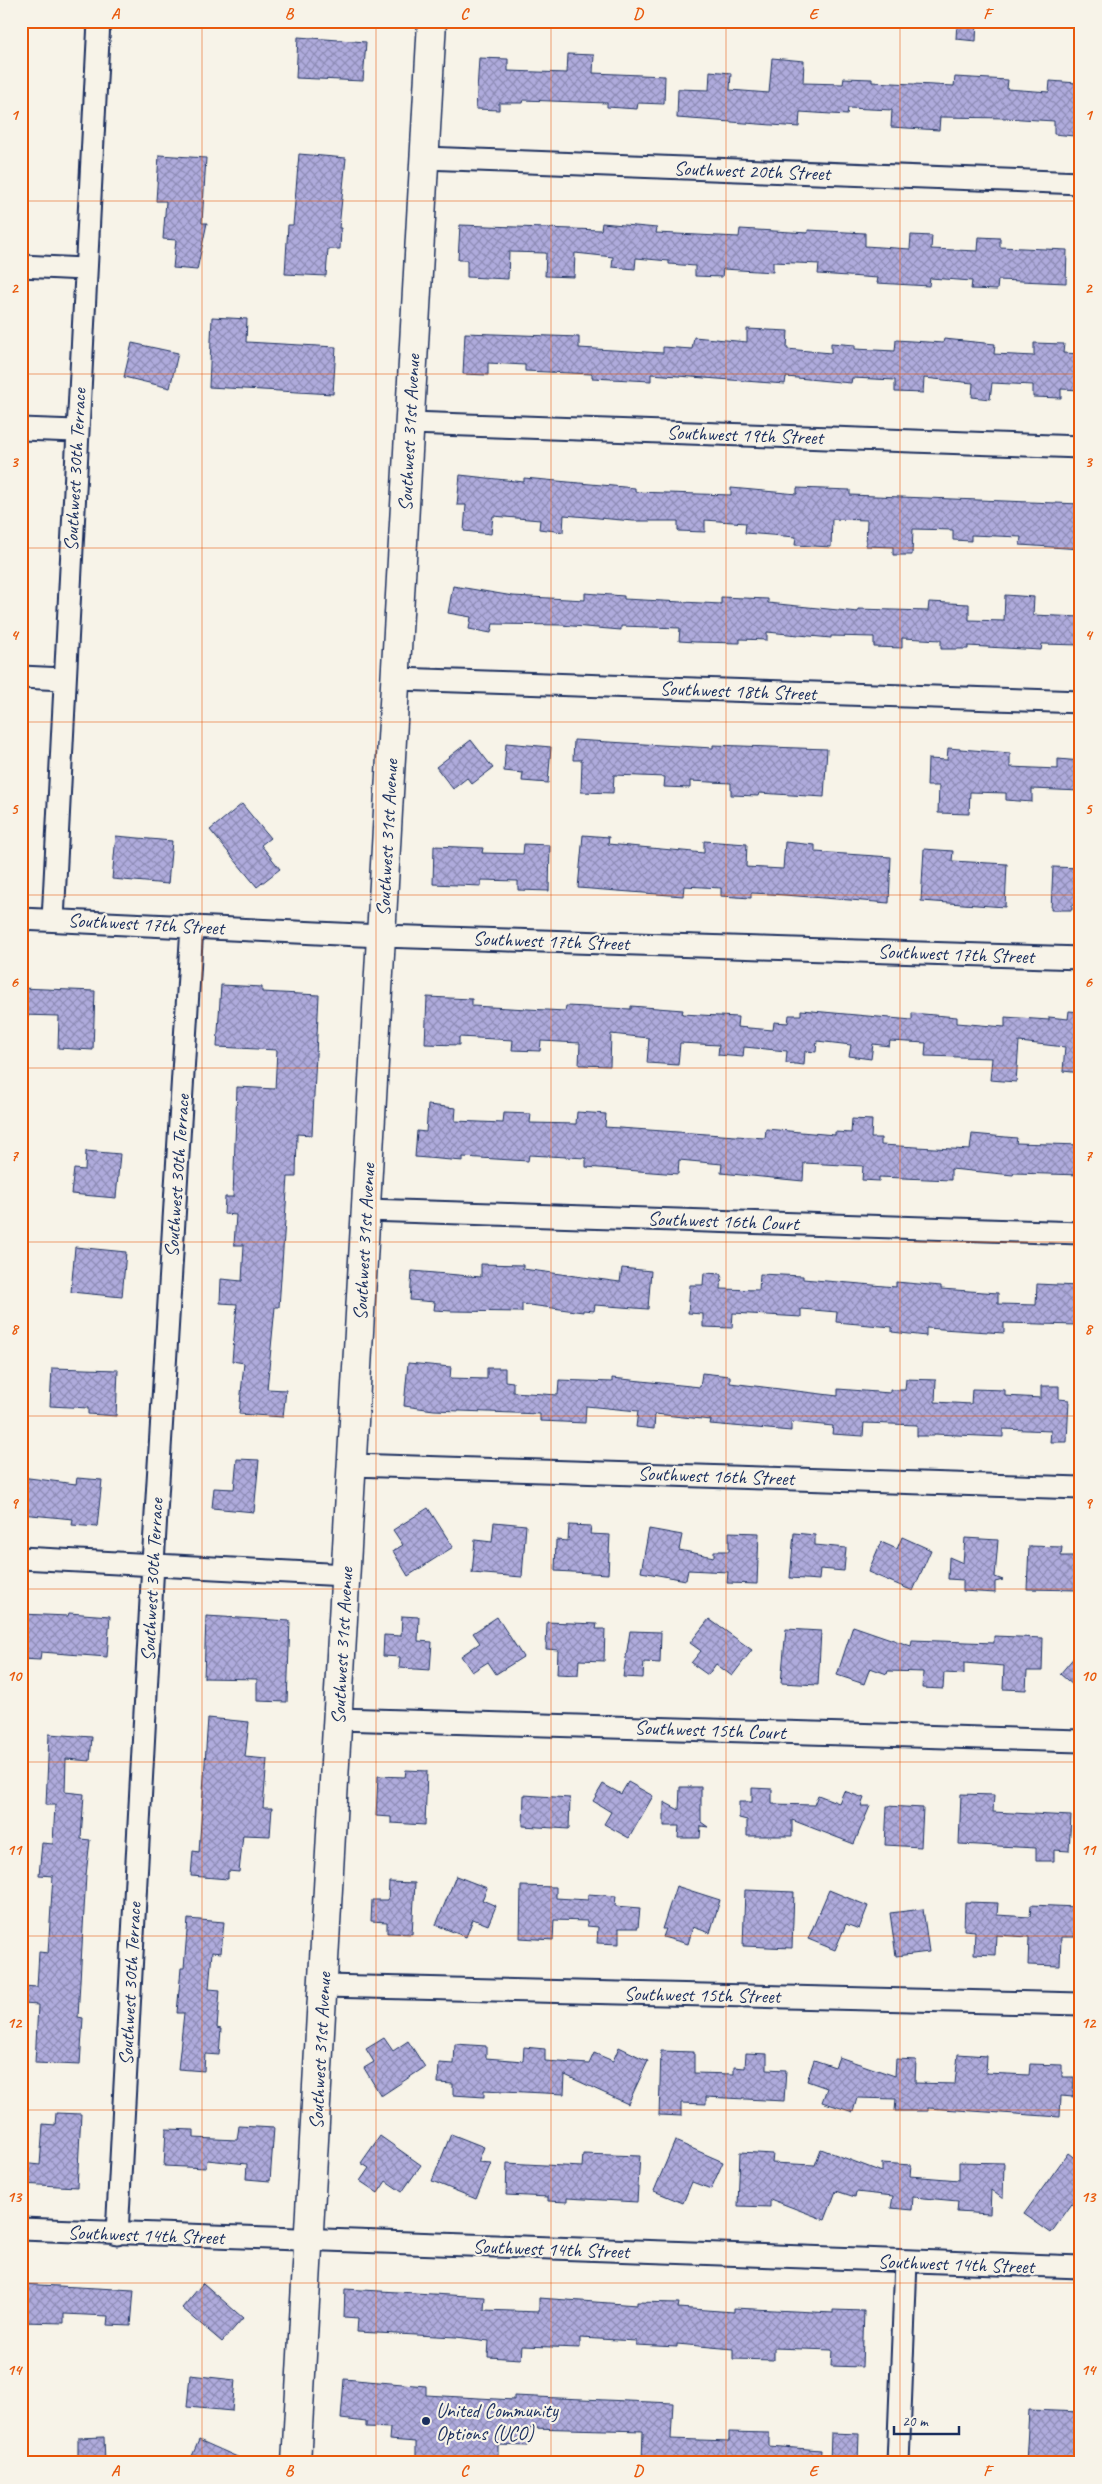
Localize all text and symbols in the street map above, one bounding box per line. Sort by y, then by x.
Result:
text: A [111,4,121,24]
text: B [285,4,295,24]
text: C [460,4,470,24]
text: D [633,4,644,24]
text: E [809,4,820,24]
text: F [983,4,994,24]
text: 1 [10,105,19,125]
text: 1 [1084,105,1093,125]
street label: Southwest 20th Street [673,156,833,186]
text: 2 [10,278,19,298]
text: 2 [1084,278,1093,298]
street label: Southwest 31st Avenue [392,352,426,512]
street label: Southwest 30th Terrace [58,386,92,552]
street label: Southwest 19th Street [666,420,826,450]
text: 3 [10,452,19,472]
text: 3 [1084,452,1093,472]
text: 4 [10,625,19,645]
text: 4 [1084,625,1093,645]
street label: Southwest 18th Street [659,676,819,706]
street label: Southwest 31st Avenue [370,757,404,917]
text: 5 [11,799,20,819]
text: 5 [1085,799,1094,819]
street label: Southwest 17th Street [67,907,227,941]
street label: Southwest 17th Street [472,926,632,956]
street label: Southwest 17th Street [877,939,1037,969]
text: 6 [10,972,19,992]
text: 6 [1084,972,1093,992]
street label: Southwest 30th Terrace [159,1092,195,1258]
text: 7 [10,1146,19,1166]
text: 7 [1084,1146,1093,1166]
street label: Southwest 31st Avenue [347,1161,381,1321]
street label: Southwest 16th Court [647,1206,801,1236]
text: 8 [10,1319,19,1339]
text: 8 [1084,1319,1093,1339]
street label: Southwest 16th Street [637,1461,797,1491]
text: 9 [10,1493,19,1513]
text: 9 [1084,1493,1093,1513]
street label: Southwest 30th Terrace [135,1496,169,1662]
street label: Southwest 31st Avenue [325,1565,359,1725]
text: 10 [7,1666,23,1686]
text: 10 [1081,1666,1097,1686]
street label: Southwest 15th Court [634,1715,788,1745]
text: 11 [7,1840,23,1860]
text: 11 [1081,1840,1097,1860]
street label: Southwest 30th Terrace [113,1900,147,2066]
street label: Southwest 31st Avenue [303,1970,337,2130]
street label: Southwest 15th Street [624,1981,783,2009]
text: 12 [7,2013,23,2033]
text: 12 [1081,2013,1097,2033]
text: 13 [7,2187,23,2207]
text: 13 [1081,2187,1097,2207]
street label: Southwest 14th Street [67,2220,227,2250]
street label: Southwest 14th Street [472,2234,632,2264]
street label: Southwest 14th Street [877,2249,1037,2279]
text: 14 [7,2360,23,2380]
text: 14 [1081,2360,1097,2380]
place label: United Community Options (UCO) [436,2398,559,2446]
scale bar [894,2404,960,2436]
text: 20 m [902,2412,929,2431]
marker: United Community Options (UCO) [420,2415,432,2427]
text: A [111,2461,121,2481]
text: B [285,2461,295,2481]
text: C [460,2461,470,2481]
text: D [633,2461,644,2481]
text: E [809,2461,820,2481]
text: F [983,2461,994,2481]

